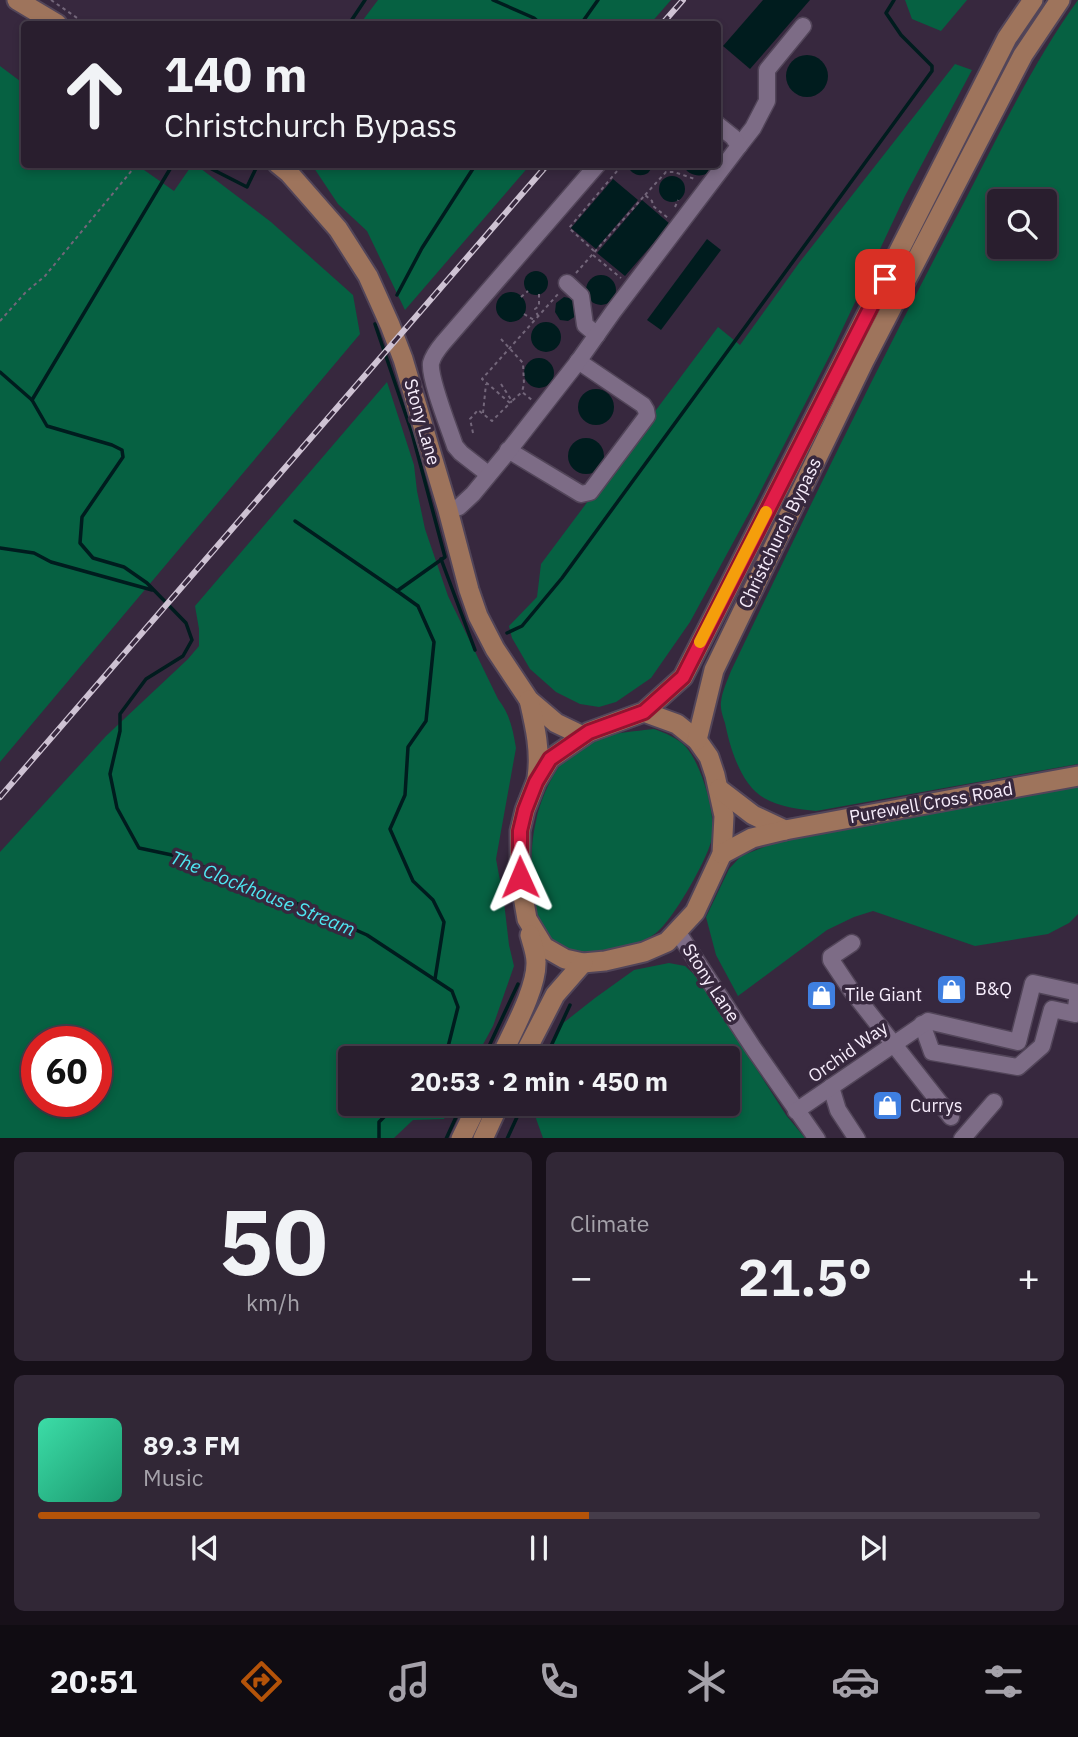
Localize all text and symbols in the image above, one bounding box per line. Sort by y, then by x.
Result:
text: 140 m [164,42,308,105]
icon: ahead [49,49,140,140]
text: Christchurch Bypass [164,104,457,146]
map controls [987,189,1057,259]
button: search [987,189,1057,259]
pin [855,249,915,309]
icon: arrive [866,260,904,298]
street label: Stony Lane [399,376,446,468]
street label: Christchurch Bypass [733,454,826,612]
street label: Purewell Cross Road [847,777,1015,828]
position arrow [483,840,557,914]
water label: The Clockhouse Stream [167,845,359,941]
street label: Stony Lane [678,939,745,1026]
shop icon: B&Q [935,972,969,1006]
place label: B&Q [975,977,1012,1000]
shop icon: Tile Giant [805,978,839,1012]
place label: Tile Giant [845,983,922,1006]
street label: Orchid Way [803,1016,892,1087]
speed limit sign: 60 [21,1026,112,1117]
text: 20:53 · 2 min · 450 m [410,1064,668,1098]
shop icon: Currys [870,1089,904,1123]
place label: Currys [910,1094,962,1117]
text: 50 [218,1182,328,1300]
text: Climate [570,1208,649,1238]
text: 21.5° [738,1243,872,1310]
text: − [570,1252,593,1301]
text: + [1017,1252,1040,1301]
text: km/h [246,1287,300,1317]
text: 89.3 FM [143,1428,241,1462]
text: Music [143,1462,203,1492]
icon: previous [186,1529,224,1567]
icon: pause [520,1529,558,1567]
icon: next [854,1529,892,1567]
icon: directions [237,1657,286,1706]
icon: music [385,1657,434,1706]
icon: phone [534,1657,583,1706]
icon: climate [682,1657,731,1706]
icon: car [831,1657,880,1706]
icon: filters [979,1657,1028,1706]
text: 20:51 [50,1660,137,1702]

